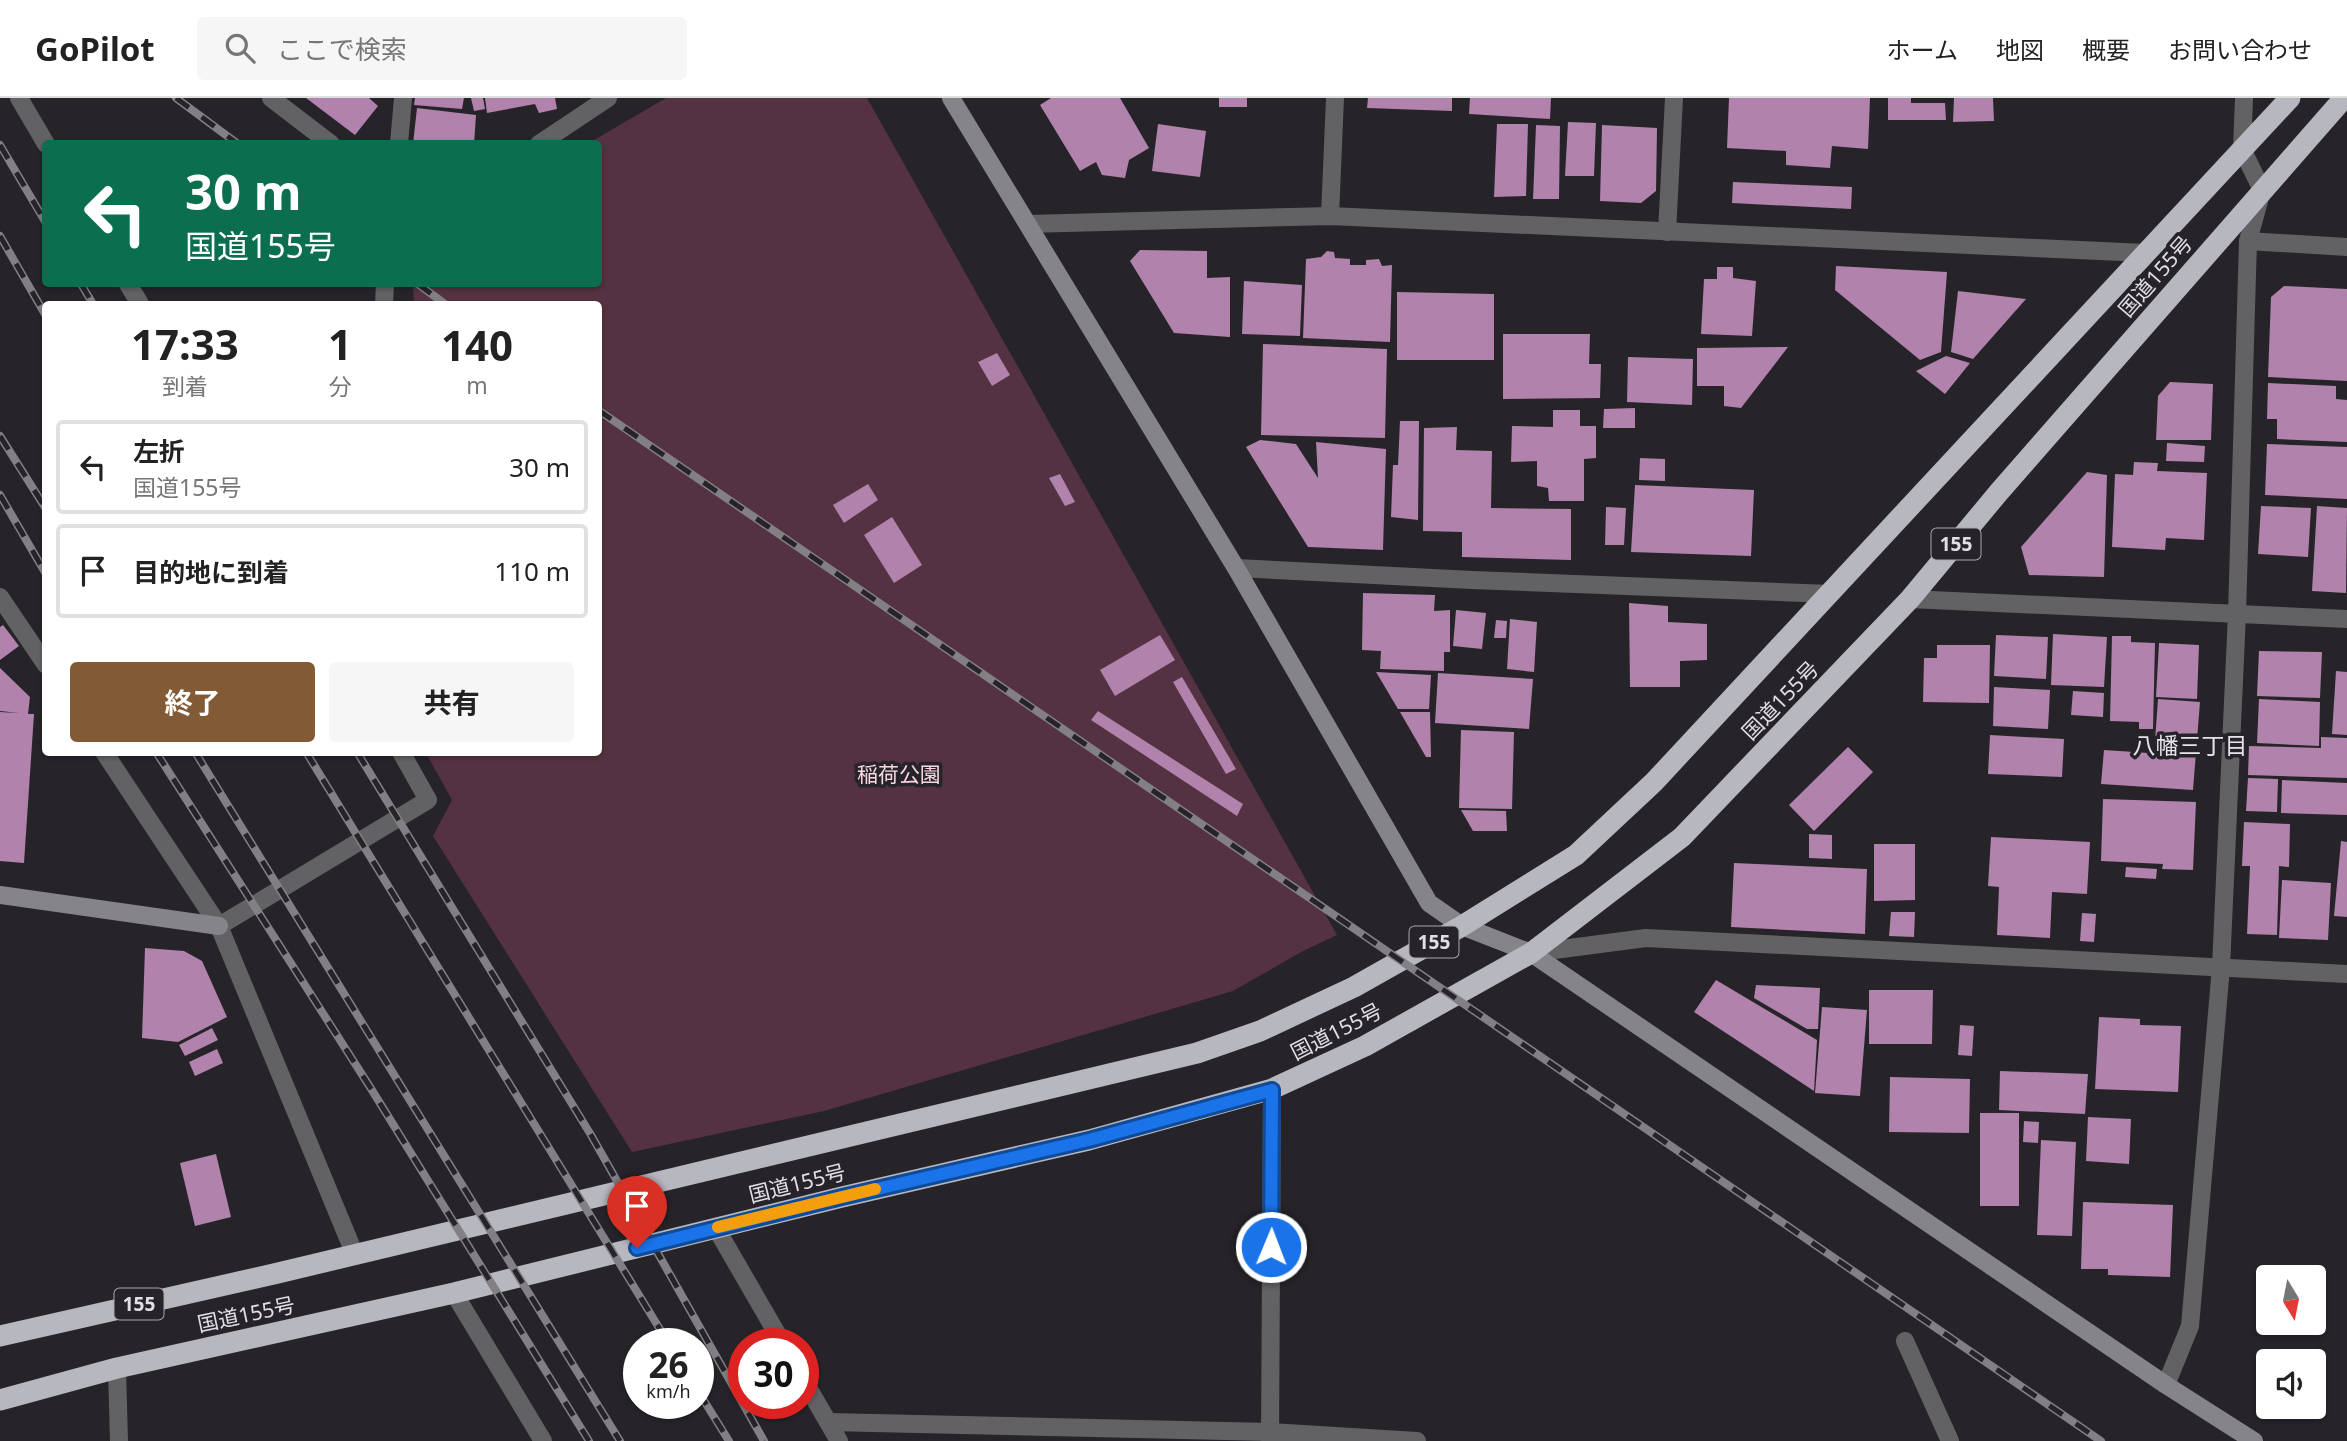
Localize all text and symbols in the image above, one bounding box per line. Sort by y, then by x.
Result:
search box [197,17,687,80]
text: GoPilot [35,26,155,71]
icon: search [221,29,259,67]
text: ここで検索 [277,31,407,67]
text: ホーム [1887,33,1958,66]
text: 地図 [1996,33,2044,66]
text: 概要 [2082,33,2130,66]
text: お問い合わせ [2168,33,2312,66]
text: 30 m [185,158,302,224]
icon: left [70,168,161,259]
text: 国道155号 [185,224,336,267]
street label: 国道155号 [2112,229,2198,323]
text: 17:33 [131,315,239,372]
text: 1 [328,315,352,372]
text: 140 [441,316,513,373]
text: m [466,369,488,401]
text: 到着 [162,370,208,402]
text: 分 [328,370,351,402]
text: 左折 [133,433,185,469]
icon: left [74,448,112,486]
text: 30 m [509,449,570,485]
text: 国道155号 [133,471,241,503]
road number: 155 [1932,528,1980,560]
icon: arrive [74,552,112,590]
text: 110 m [494,553,570,589]
text: 目的地に到着 [133,554,289,590]
street label: 国道155号 [1736,655,1824,745]
button: 終了 [70,662,315,742]
button: 共有 [329,662,574,742]
district label: 八幡三丁目 [2133,729,2248,761]
park label: 稲荷公園 [857,760,941,788]
road number: 155 [1410,926,1458,958]
street label: 国道155号 [1286,996,1386,1066]
street label: 国道155号 [746,1157,848,1209]
pin [607,1176,667,1248]
icon: arrive [618,1187,656,1225]
position arrow [1234,1210,1308,1284]
north arrow [2256,1265,2326,1335]
map controls [2256,1265,2326,1419]
road number: 155 [114,1288,164,1320]
street label: 国道155号 [195,1290,297,1338]
speed limit sign: 30 [728,1328,819,1419]
text: 26 [648,1341,689,1388]
button: sound [2256,1349,2326,1419]
text: km/h [646,1379,691,1403]

